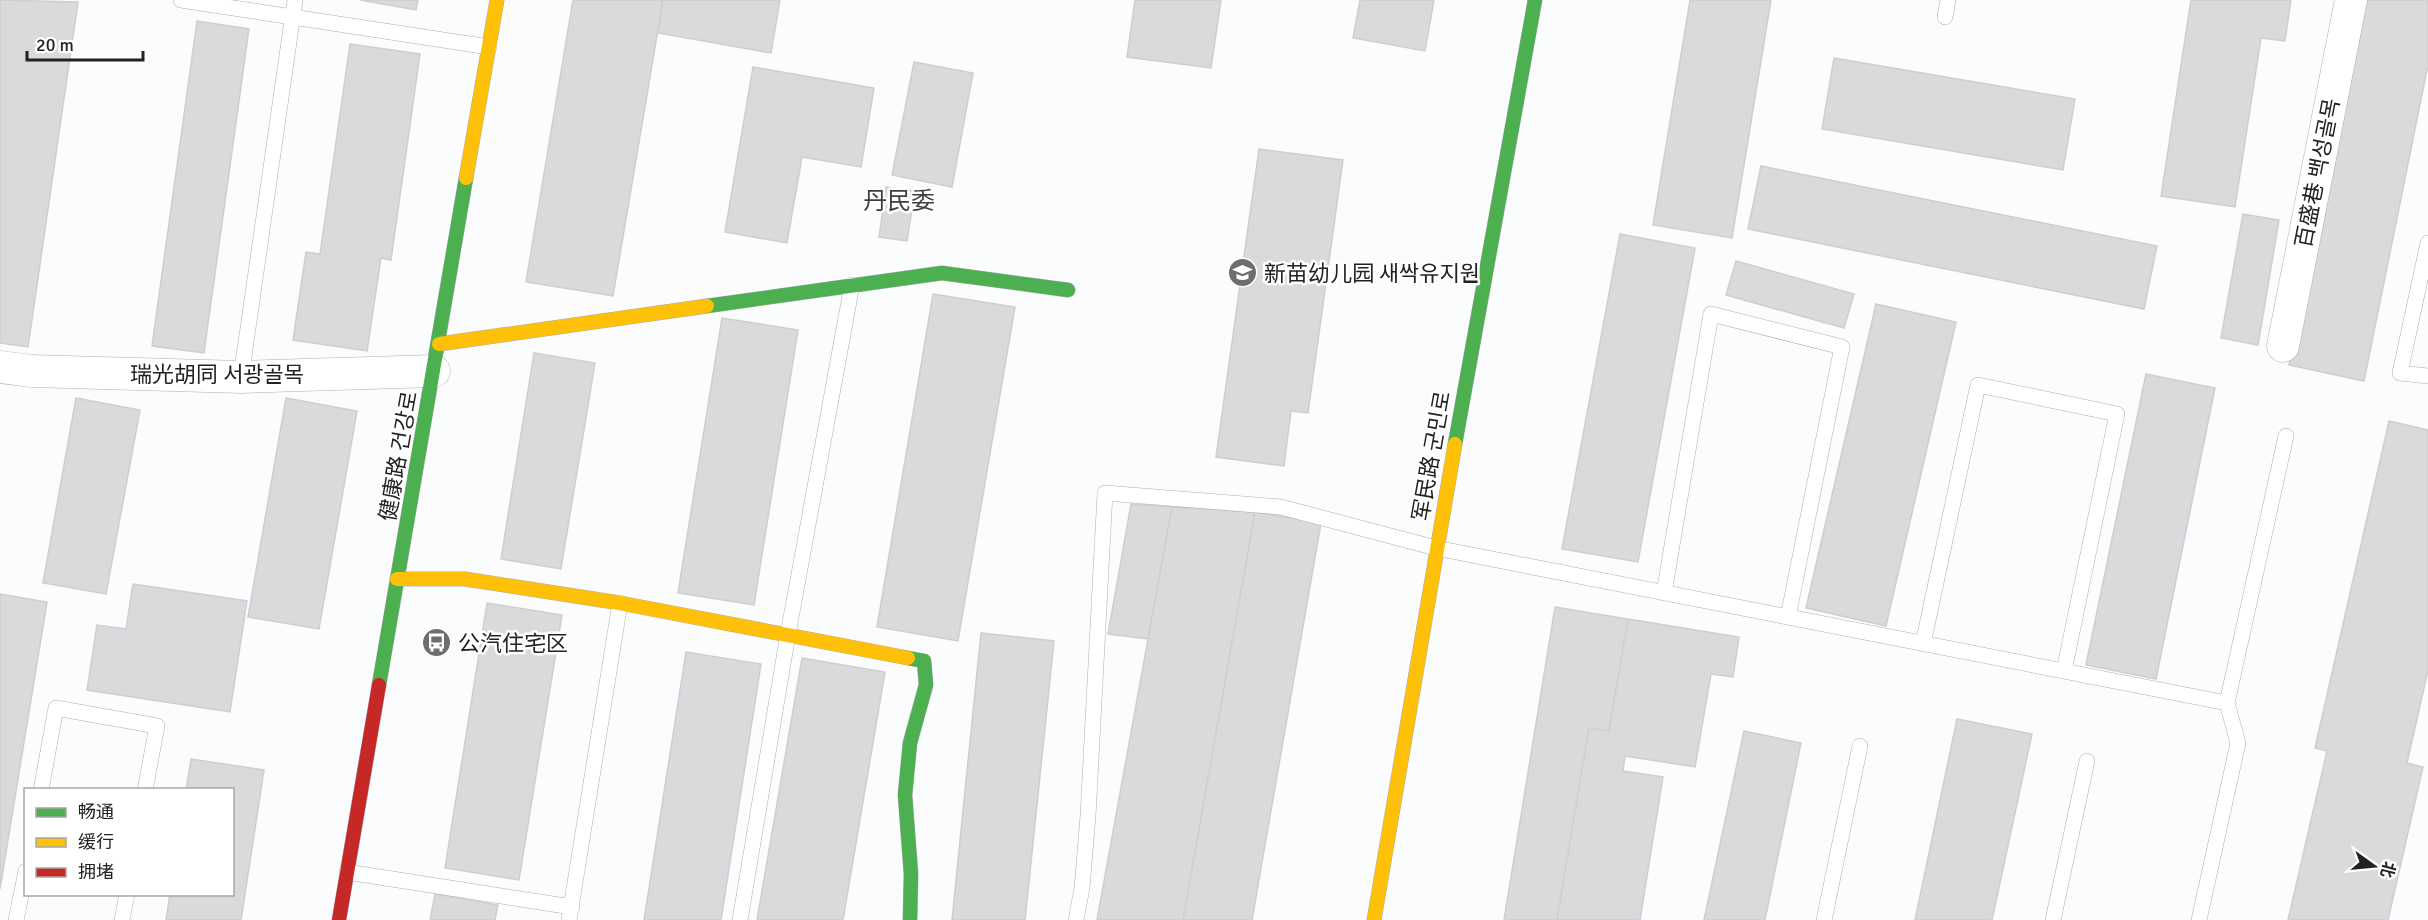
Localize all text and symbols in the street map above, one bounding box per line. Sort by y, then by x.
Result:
scale bar [27,24,142,62]
text: 20 m [36,34,74,56]
street label: 百盛巷 백성골목 [2290,96,2345,250]
district label: 丹民委 [863,186,935,216]
school or university icon: 新苗幼儿园 새싹유지원 [1227,257,1259,289]
place label: 新苗幼儿园 새싹유지원 [1264,260,1480,287]
street label: 瑞光胡同 서광골목 [130,361,304,388]
street label: 健康路 건강로 [374,389,423,523]
street label: 军民路 군민로 [1407,389,1456,523]
bus stop icon: 公汽住宅区 [421,627,453,659]
place label: 公汽住宅区 [458,630,568,657]
legend [24,788,234,896]
text: 畅通 [78,801,114,823]
text: 缓行 [78,831,114,853]
north arrow [2344,836,2404,896]
text: 北 [2376,859,2399,880]
text: 拥堵 [78,861,114,883]

